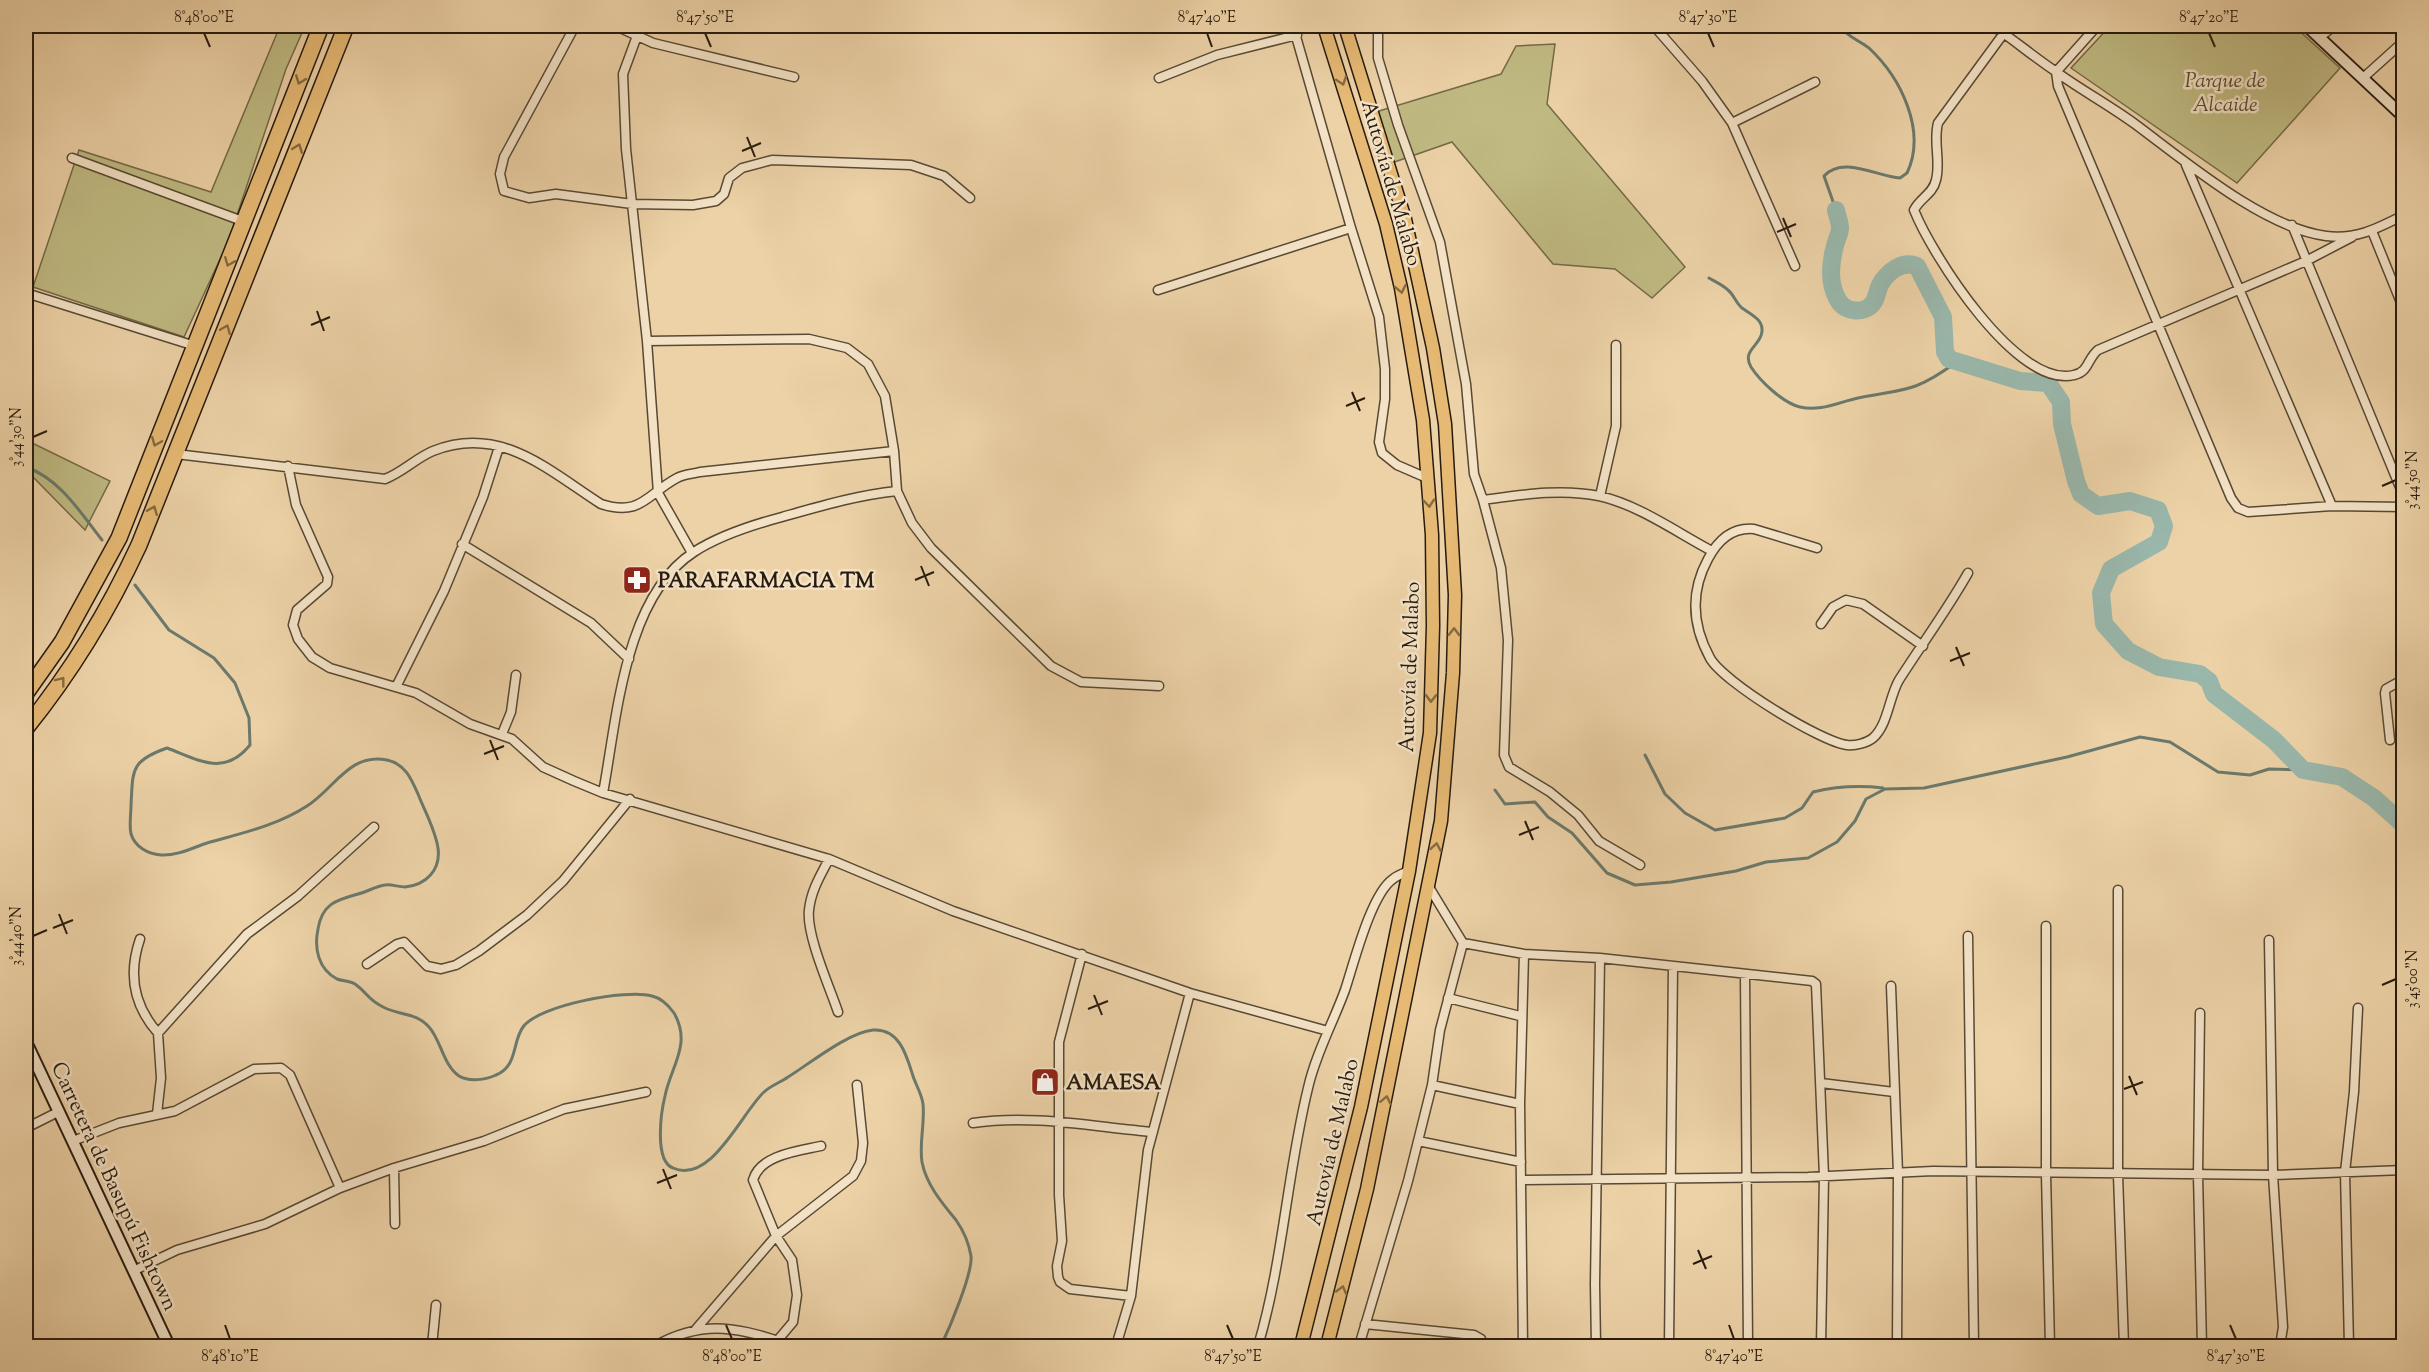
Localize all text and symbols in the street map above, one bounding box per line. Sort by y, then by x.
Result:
text: 8°48'00"E [174,8,234,29]
text: 8°47'50"E [676,8,734,29]
text: 8°47'40"E [1178,8,1236,29]
text: 8°47'30"E [1679,8,1737,29]
text: 8°47'20"E [2179,8,2239,29]
park label: Parque de Alcaide [2185,67,2265,121]
one-way arrow [294,74,307,85]
one-way arrow [1335,75,1347,86]
street label: Autovía de Malabo [1352,97,1428,270]
one-way arrow [291,143,304,154]
one-way arrow [224,255,236,266]
one-way arrow [1394,284,1407,294]
one-way arrow [219,324,231,335]
text: 3°44'30"N [7,407,28,467]
one-way arrow [151,436,163,447]
text: 3°44'50"N [2403,451,2424,509]
one-way arrow [1422,498,1435,507]
one-way arrow [146,505,158,516]
pharmacy icon: PARAFARMACIA TM [621,564,653,596]
place label: PARAFARMACIA TM [658,567,875,597]
street label: Autovía de Malabo [1393,581,1429,753]
one-way arrow [1448,628,1460,637]
one-way arrow [54,677,65,688]
one-way arrow [1425,693,1437,702]
one-way arrow [1429,842,1442,852]
text: 3°44'40"N [7,906,28,966]
text: 3°45'00"N [2403,950,2424,1008]
street label: Autovía de Malabo [1300,1056,1368,1229]
street label: Carretera de Basupú Fishtown [42,1057,184,1316]
shop icon: AMAESA [1029,1066,1061,1098]
place label: AMAESA [1066,1069,1162,1099]
one-way arrow [1379,1095,1392,1105]
one-way arrow [1335,1285,1347,1296]
text: 8°48'10"E [201,1347,259,1368]
text: 8°48'00"E [702,1347,762,1368]
text: 8°47'50"E [1204,1347,1262,1368]
text: 8°47'40"E [1705,1347,1763,1368]
text: 8°47'30"E [2207,1347,2265,1368]

